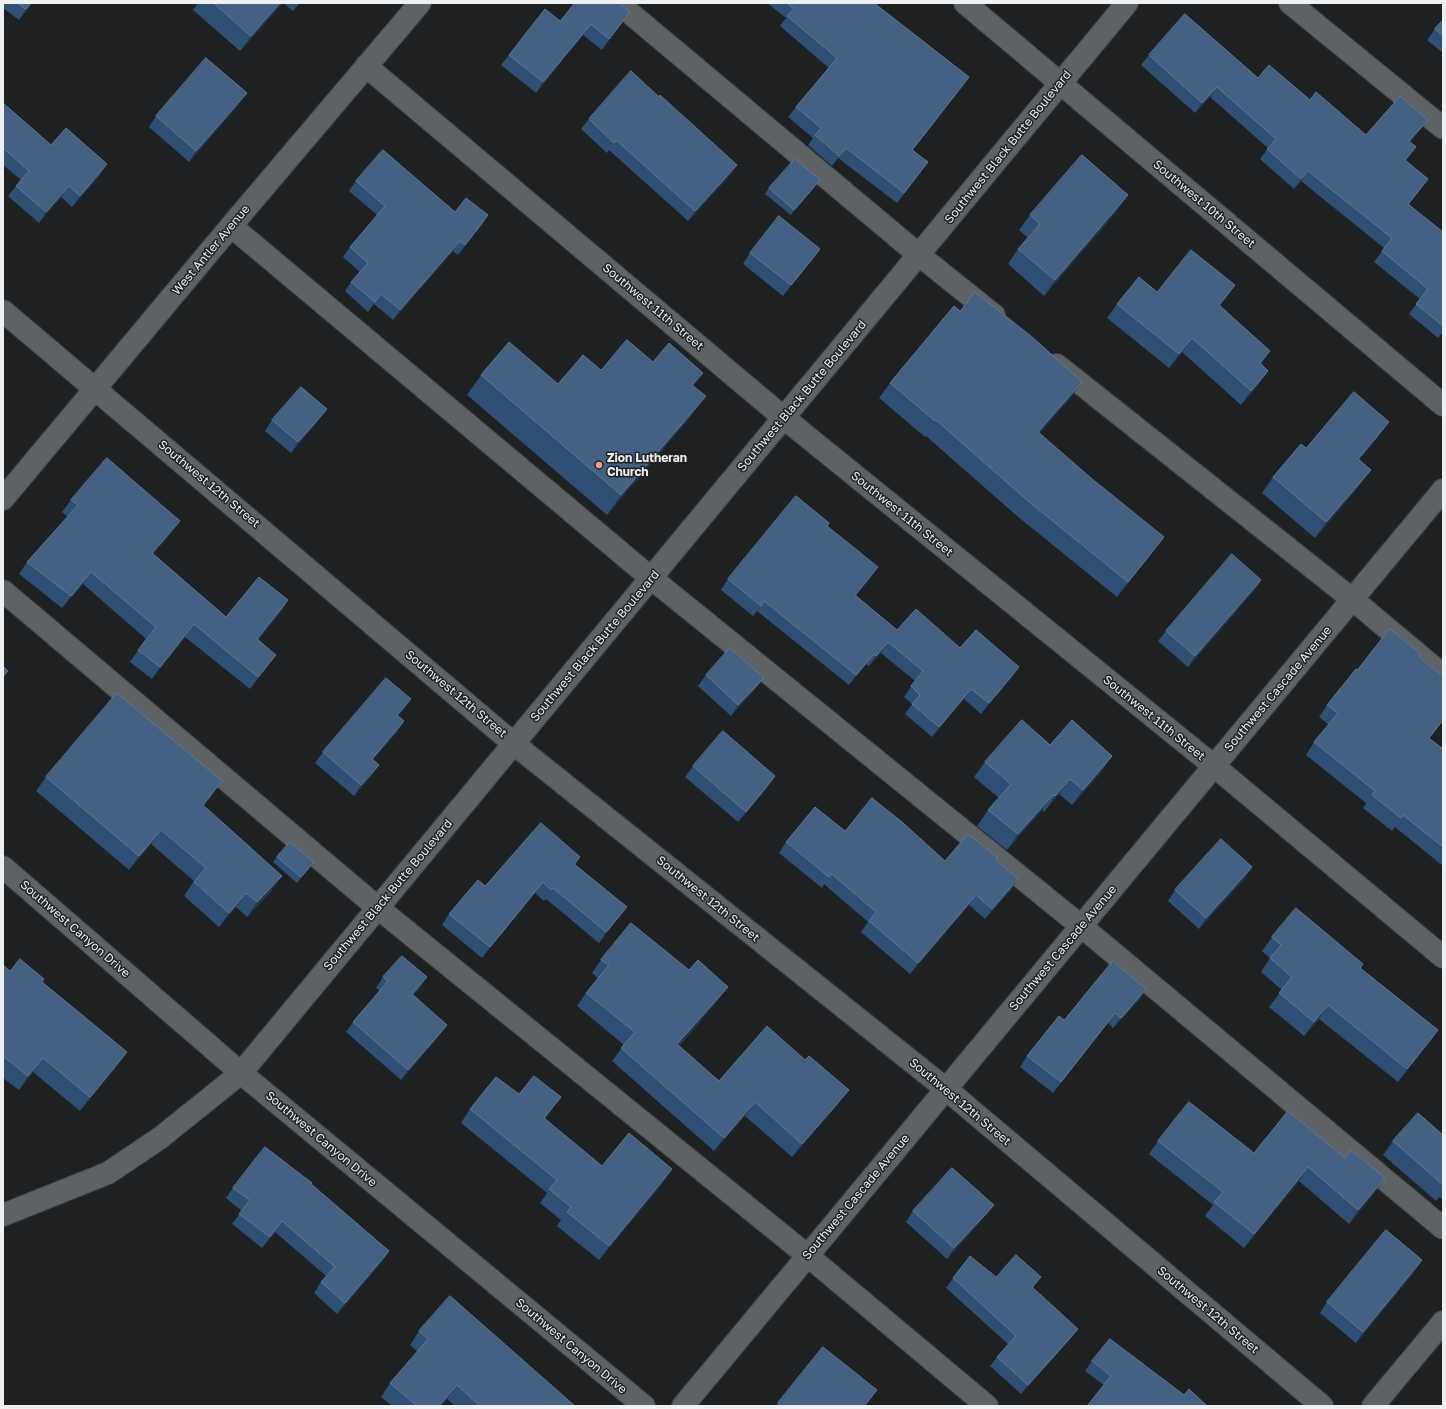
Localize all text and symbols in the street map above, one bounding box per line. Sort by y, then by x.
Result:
street label: Southwest Black Butte Boulevard [942,68,1074,226]
street label: Southwest 10th Street [1150,157,1258,251]
street label: West Antler Avenue [169,202,253,298]
street label: Southwest 11th Street [600,261,706,353]
street label: Southwest Black Butte Boulevard [735,318,869,474]
street label: Southwest 12th Street [155,437,263,531]
place label: Zion Lutheran Church [607,451,687,479]
marker: Zion Lutheran Church [594,460,604,470]
street label: Southwest 11th Street [848,468,956,560]
street label: Southwest Black Butte Boulevard [528,568,662,724]
street label: Southwest Cascade Avenue [1221,623,1335,755]
street label: Southwest 12th Street [402,647,510,741]
street label: Southwest 11th Street [1100,672,1208,764]
street label: Southwest Black Butte Boulevard [321,817,455,973]
street label: Southwest 12th Street [654,853,762,945]
street label: Southwest Canyon Drive [17,877,133,981]
street label: Southwest Cascade Avenue [1006,882,1120,1014]
street label: Southwest 12th Street [906,1055,1014,1149]
street label: Southwest Canyon Drive [262,1088,380,1190]
street label: Southwest Cascade Avenue [799,1131,913,1263]
street label: Southwest 12th Street [1154,1263,1262,1357]
street label: Southwest Canyon Drive [512,1295,630,1397]

